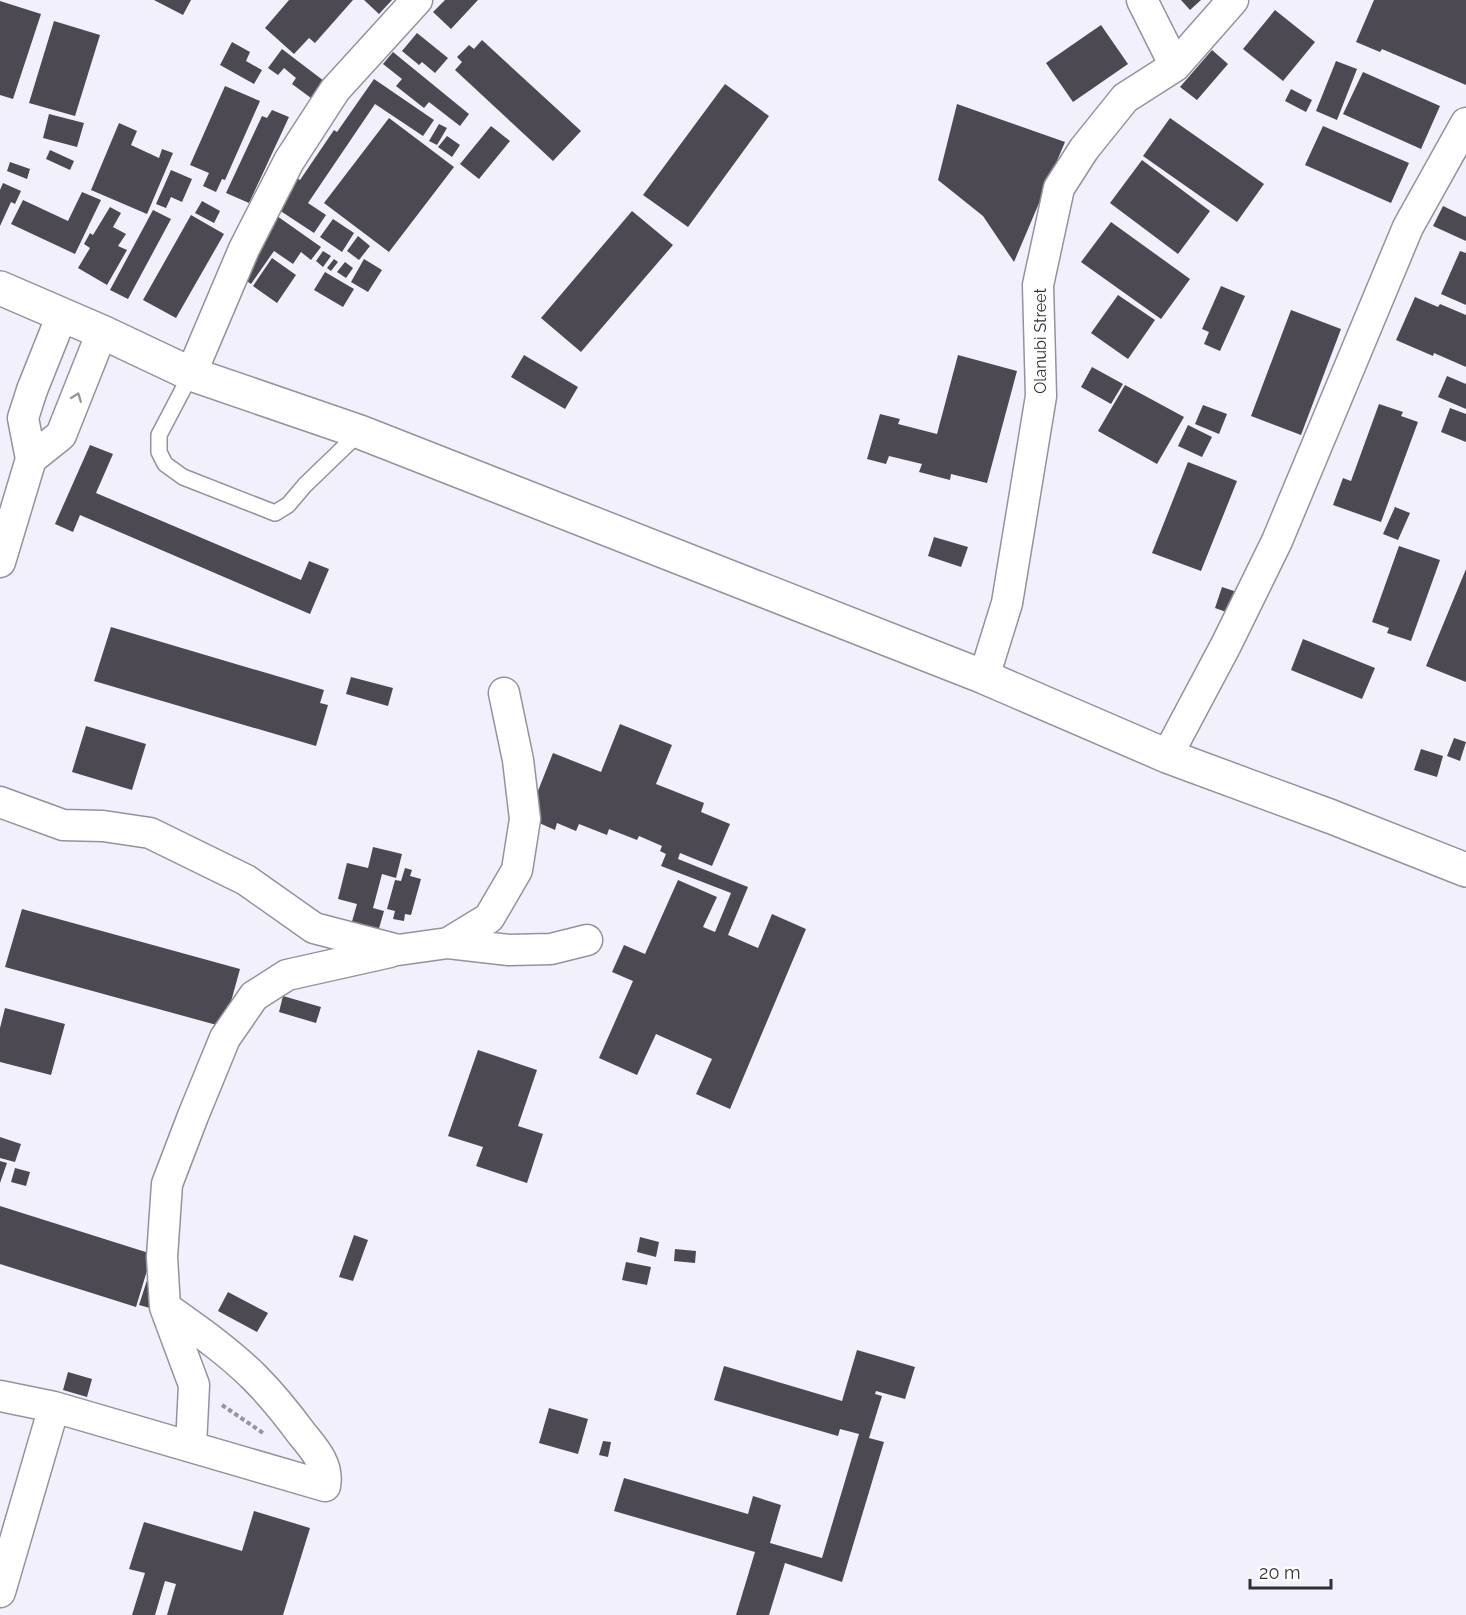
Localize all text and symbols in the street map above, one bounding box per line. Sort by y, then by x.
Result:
street label: Olanubi Street [1031,288,1050,394]
one-way arrow [70,392,82,403]
scale bar [1250,1552,1331,1590]
text: 20 m [1259,1562,1301,1583]

